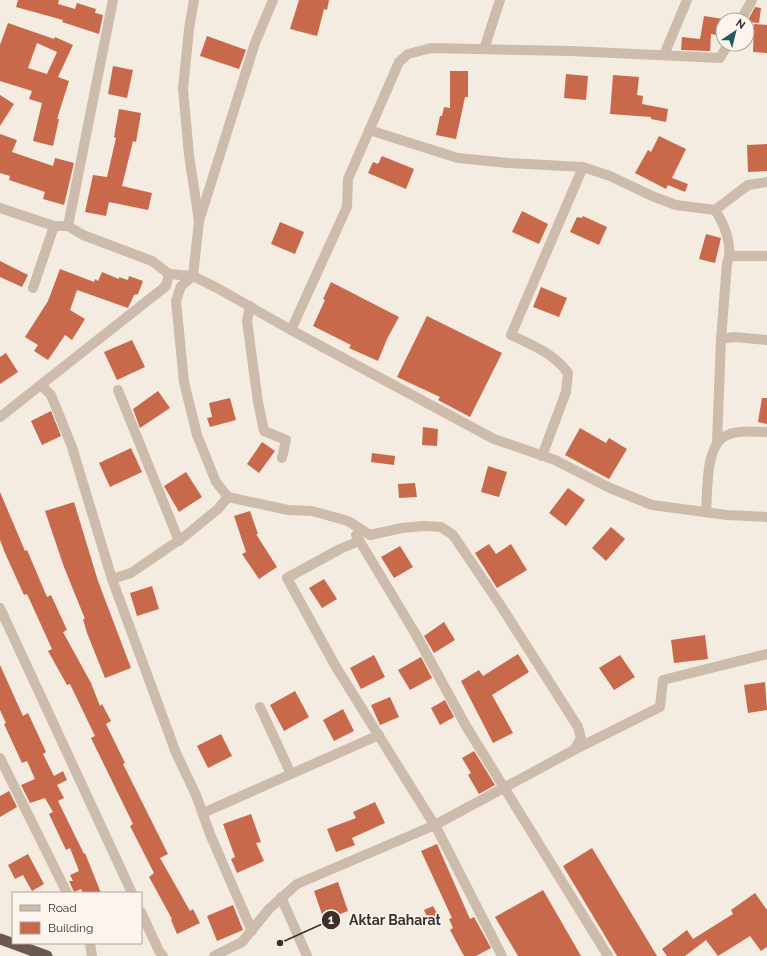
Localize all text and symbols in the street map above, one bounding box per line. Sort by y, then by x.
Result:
north arrow [715,12,755,52]
text: N [733,16,748,32]
legend [12,892,142,944]
text: Road [48,901,77,915]
callout: Aktar Baharat [321,907,449,933]
text: Aktar Baharat [349,912,442,928]
text: 1 [328,913,334,927]
text: Building [48,921,94,935]

